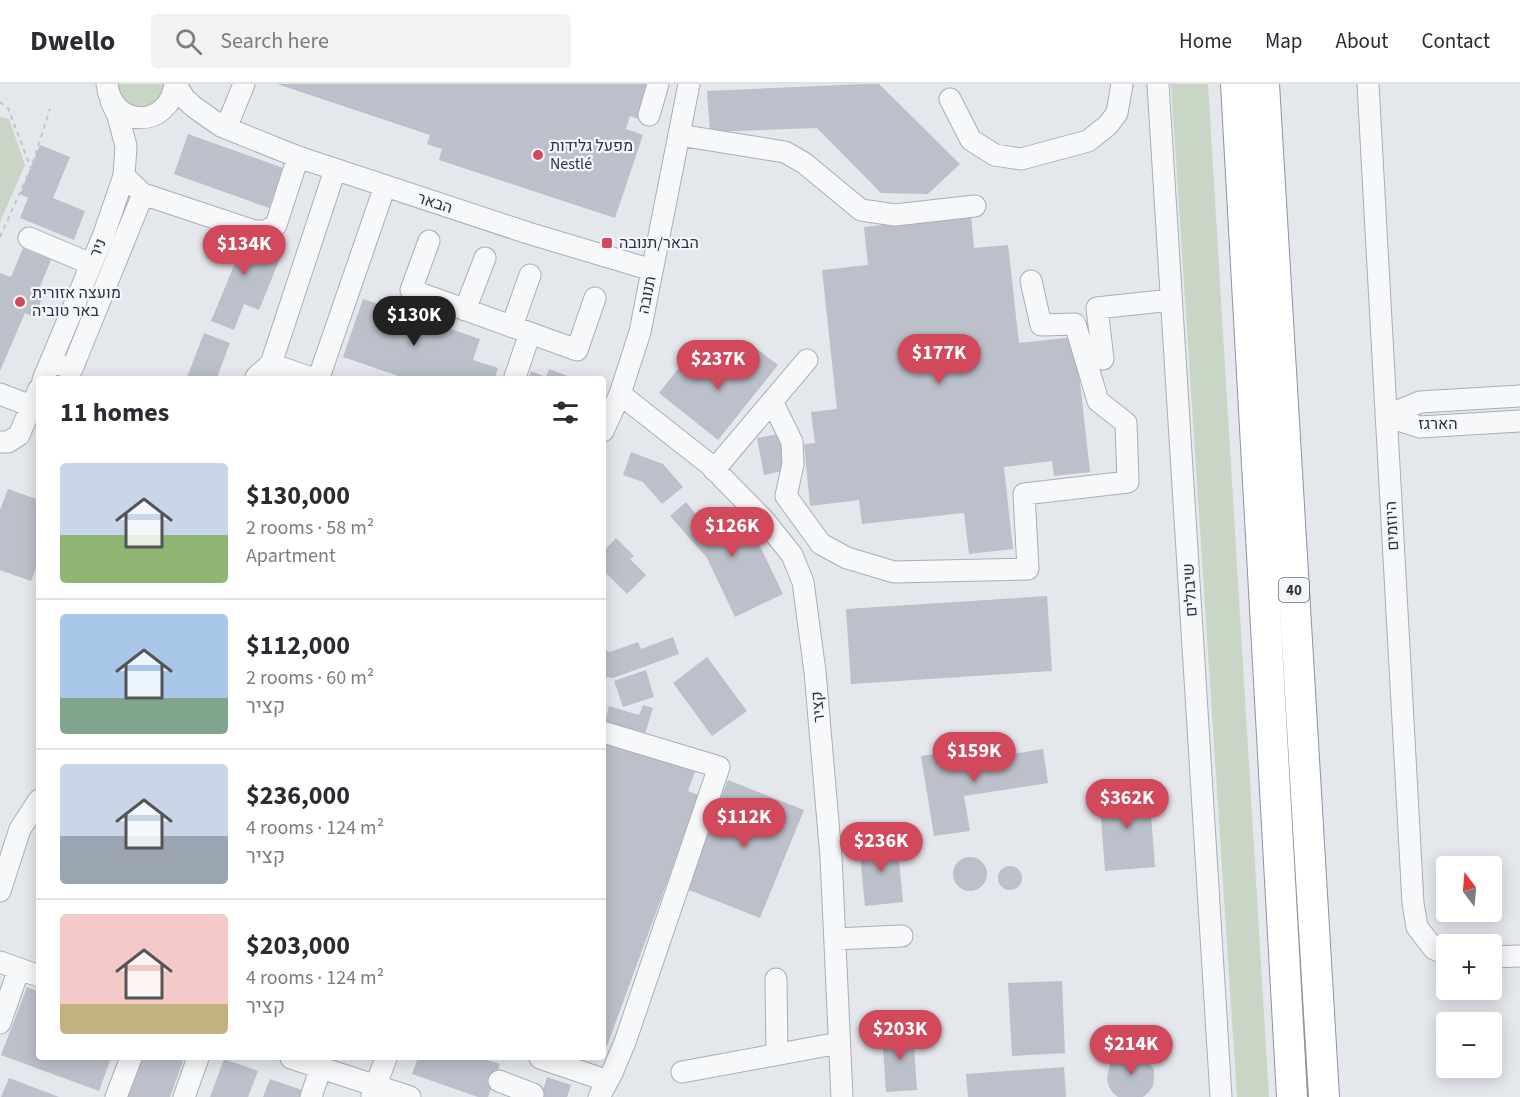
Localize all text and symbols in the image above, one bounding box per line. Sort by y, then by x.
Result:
search box [151,14,571,68]
text: Dwello [30,21,115,61]
icon: search [172,25,205,58]
text: Search here [220,25,329,57]
text: Home [1179,26,1232,56]
text: Map [1265,26,1303,56]
text: About [1336,26,1388,56]
text: Contact [1421,26,1490,56]
place label: מפעל גלידות Nestlé [550,135,633,175]
marker: מפעל גלידות Nestlé [531,148,545,162]
street label: הבאר [415,187,455,219]
pin: $134K [202,225,286,276]
text: $134K [217,230,271,258]
place label: הבאר/תנובה [619,232,699,254]
street label: ניר [84,235,112,261]
marker: הבאר/תנובה [600,236,614,250]
street label: תנובה [633,274,661,316]
place label: מועצה אזורית באר טוביה [32,282,121,322]
marker: מועצה אזורית באר טוביה [13,295,27,309]
pin: $130K [372,296,456,347]
text: $130K [387,301,441,329]
pin: $177K [897,334,981,385]
text: $177K [912,339,966,367]
pin: $237K [676,340,760,391]
text: $237K [691,345,745,373]
text: 11 homes [60,394,169,431]
icon: filters [549,396,582,429]
street label: הארגז [1418,413,1458,435]
text: $130,000 [246,477,350,514]
icon: home [108,487,180,559]
street label: היוזמים [1380,501,1404,551]
pin: $126K [690,507,774,558]
text: $126K [705,512,759,540]
text: 2 rooms · 58 m² [246,514,374,542]
text: Apartment [246,542,336,570]
street label: שיבולים [1177,562,1203,618]
road number: 40 [1279,578,1309,602]
text: $112,000 [246,627,350,664]
icon: home [108,638,180,710]
text: 2 rooms · 60 m² [246,664,374,692]
street label: קציר [806,690,830,724]
text: קציר [246,693,285,721]
pin: $159K [932,732,1016,783]
text: $159K [947,737,1001,765]
text: $236,000 [246,777,350,814]
pin: $362K [1085,779,1169,830]
text: $362K [1100,784,1154,812]
icon: home [108,788,180,860]
pin: $112K [702,798,786,849]
text: $112K [717,803,771,831]
text: 4 rooms · 124 m² [246,814,384,842]
pin: $236K [839,822,923,873]
text: $236K [854,827,908,855]
text: קציר [246,843,285,871]
north arrow [1436,856,1502,922]
map controls [1436,856,1502,1078]
text: $203,000 [246,927,350,964]
button: + [1436,934,1502,1000]
icon: home [108,938,180,1010]
text: 4 rooms · 124 m² [246,964,384,992]
text: קציר [246,993,285,1021]
pin: $203K [858,1010,942,1061]
button: − [1436,1012,1502,1078]
text: $203K [873,1015,927,1043]
pin: $214K [1089,1025,1173,1076]
text: $214K [1104,1030,1158,1058]

